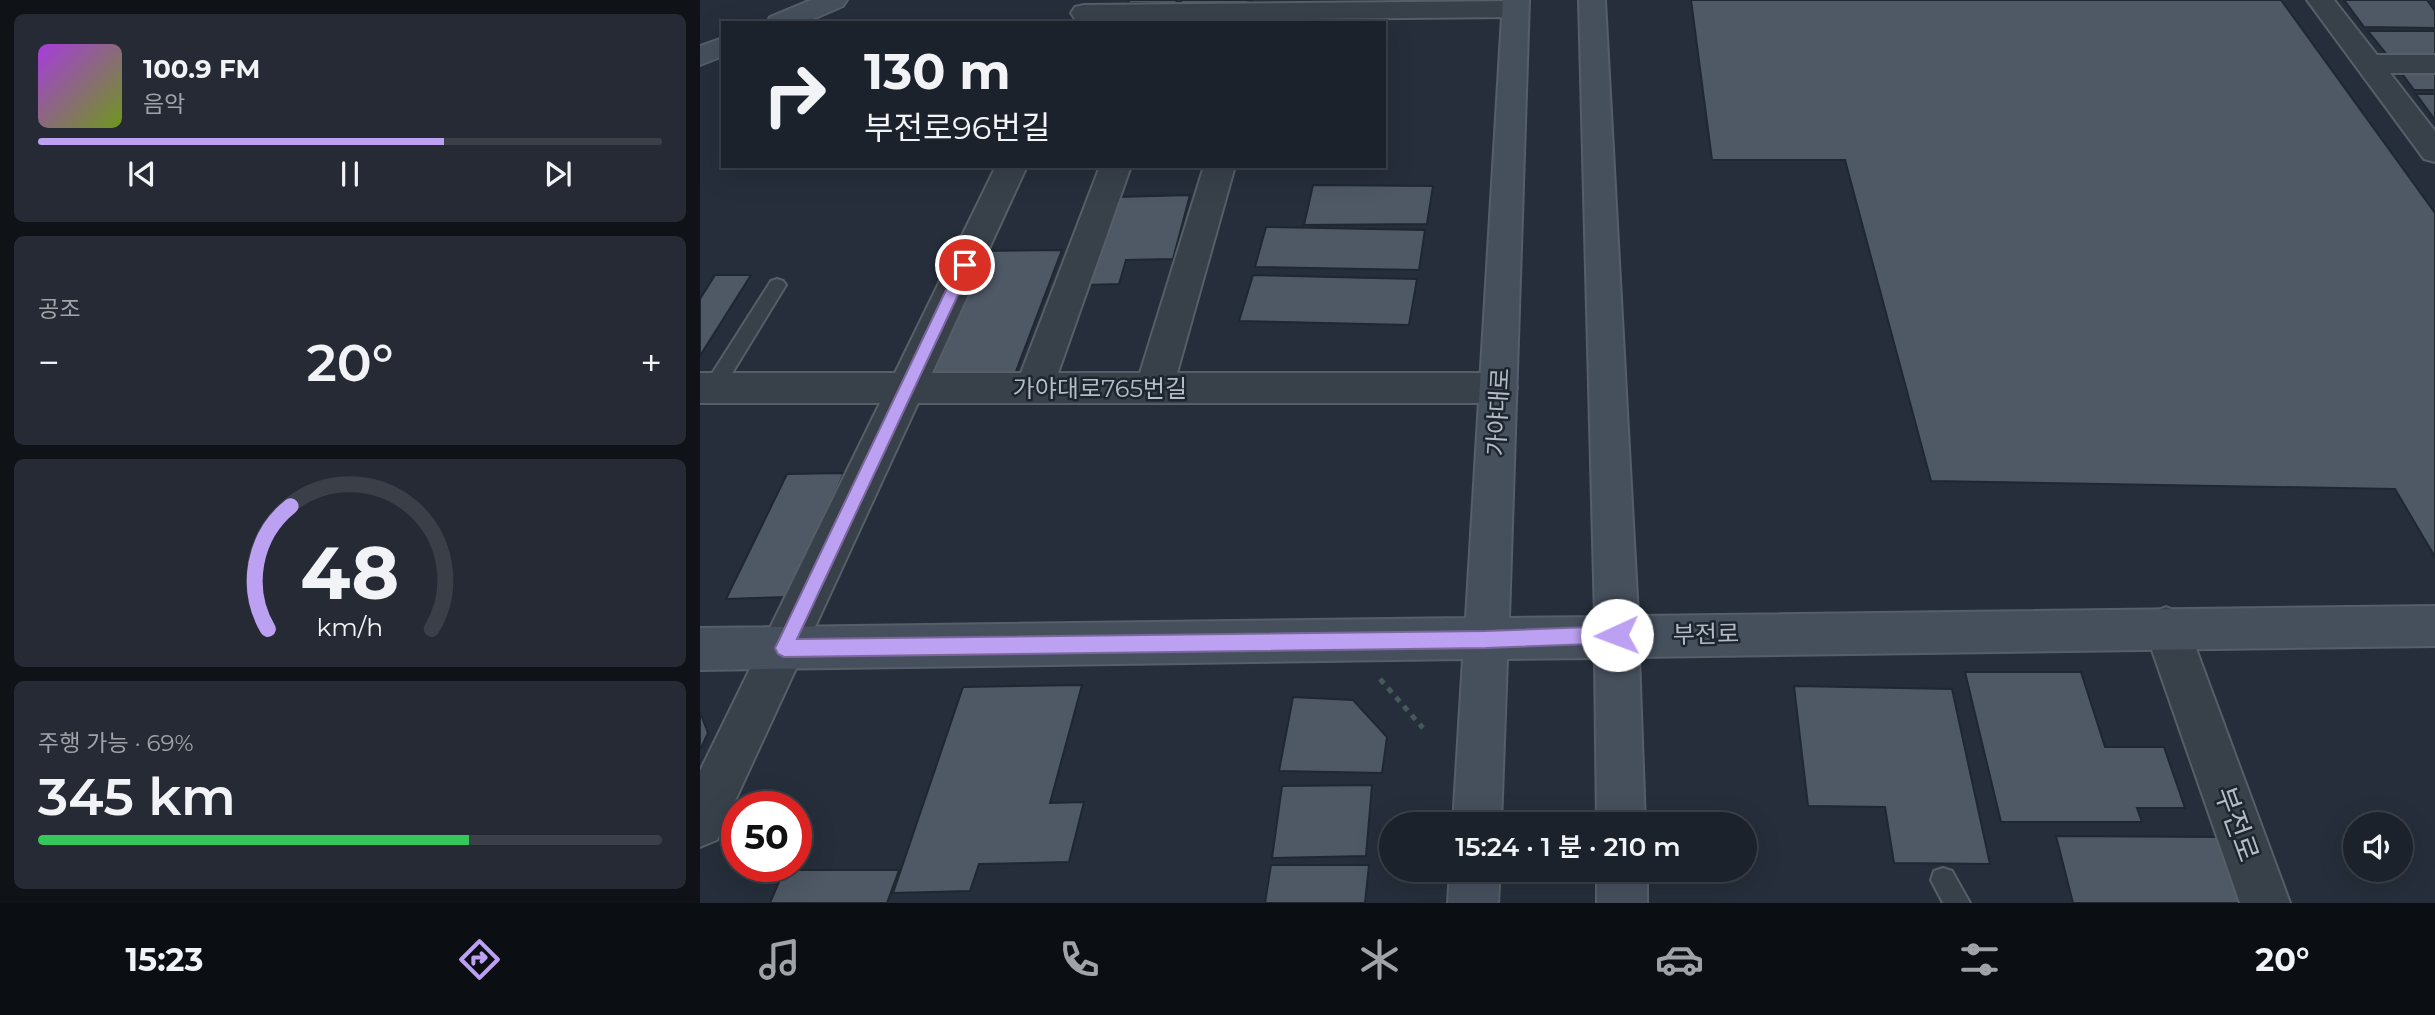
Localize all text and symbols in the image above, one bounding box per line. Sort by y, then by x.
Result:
text: 130 m [864,42,1011,101]
icon: right [749,49,840,140]
text: 100.9 FM [143,53,260,85]
text: 음악 [143,90,185,118]
text: 부전로96번길 [864,108,1050,147]
icon: previous [123,155,161,193]
icon: pause [331,155,369,193]
icon: next [539,155,577,193]
pin [935,235,995,295]
icon: arrive [946,246,984,284]
text: 공조 [38,295,80,323]
text: 20° [306,331,394,394]
text: − [38,339,60,386]
text: + [640,339,662,386]
street label: 가야대로 [1481,367,1515,457]
street label: 가야대로765번길 [1013,374,1187,403]
text: 48 [301,529,399,617]
position arrow [1580,598,1654,672]
text: km/h [317,611,383,641]
street label: 부전로 [1673,619,1739,649]
text: 주행 가능 · 69% [38,729,194,757]
text: 345 km [38,765,236,828]
street label: 부전로 [2208,782,2266,866]
speed limit sign: 50 [721,791,812,882]
map controls [2343,812,2413,882]
button: sound [2343,812,2413,882]
text: 15:24 · 1 분 · 210 m [1455,831,1681,863]
icon: directions [455,935,504,984]
icon: music [755,935,804,984]
icon: phone [1055,935,1104,984]
icon: climate [1355,935,1404,984]
icon: car [1655,935,1704,984]
icon: filters [1955,935,2004,984]
text: 15:23 [126,940,203,979]
text: 20° [2255,940,2309,979]

